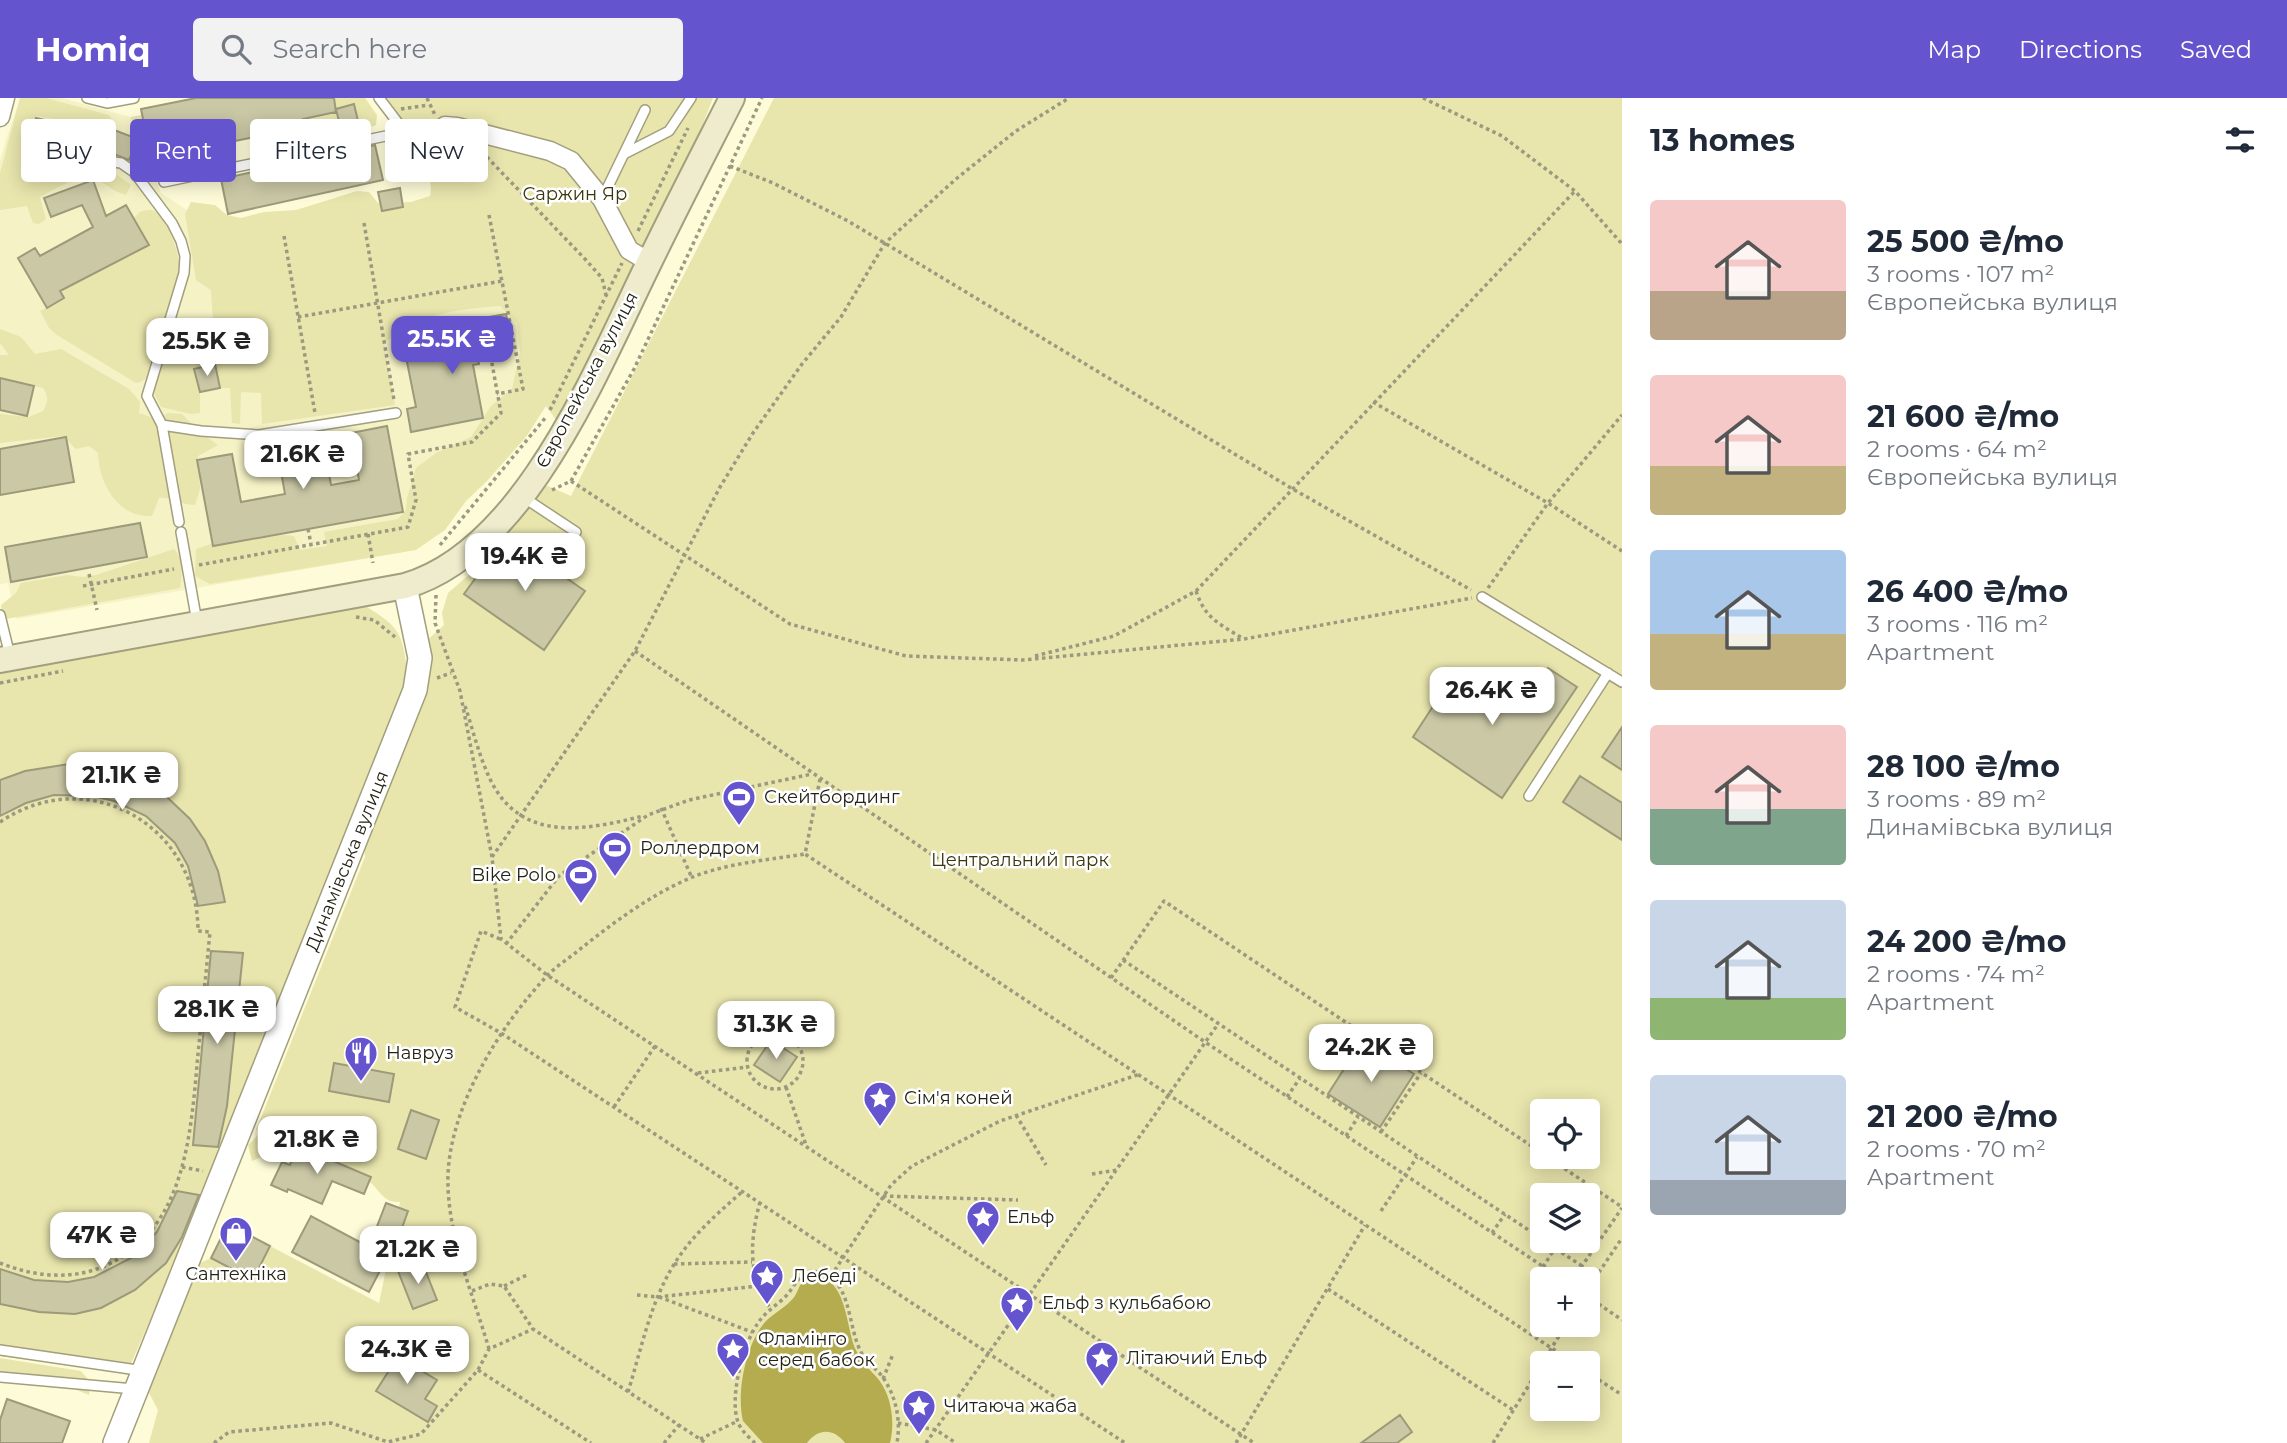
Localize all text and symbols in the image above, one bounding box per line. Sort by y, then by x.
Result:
search box [193,18,683,81]
text: Homiq [35,29,151,69]
icon: search [217,30,255,68]
text: Search here [273,33,427,65]
text: Map [1928,35,1981,64]
text: Directions [2019,35,2142,64]
text: Saved [2180,35,2252,64]
chip: Buy [21,119,116,182]
chip: Rent [130,119,236,182]
chip: Filters [250,119,371,182]
chip: New [385,119,488,182]
icon: filters [2221,121,2259,159]
text: 13 homes [1650,122,1795,159]
park label: Саржин Яр [523,183,627,205]
text: 25 500 ₴/mo [1867,223,2064,260]
icon: home [1706,228,1790,312]
text: 3 rooms · 107 m² [1867,260,2054,288]
street label: Європейська вулиця [531,288,643,472]
text: Європейська вулиця [1867,288,2118,316]
pin: 25.5K ₴ [387,316,517,376]
pin: 25.5K ₴ [142,318,272,378]
text: 25.5K ₴ [407,325,497,353]
text: 25.5K ₴ [162,327,252,355]
text: 21 600 ₴/mo [1867,398,2059,435]
icon: home [1706,403,1790,487]
pin: 21.6K ₴ [238,432,368,491]
text: 2 rooms · 64 m² [1867,435,2047,463]
text: 21.6K ₴ [260,440,346,468]
text: Європейська вулиця [1867,463,2118,491]
pin: 19.4K ₴ [460,533,590,593]
text: 19.4K ₴ [481,542,569,570]
text: 26 400 ₴/mo [1867,573,2068,610]
icon: home [1706,578,1790,662]
text: 3 rooms · 116 m² [1867,610,2048,638]
text: Apartment [1867,638,1995,666]
pin: 26.4K ₴ [1427,668,1557,727]
text: 26.4K ₴ [1446,676,1538,704]
text: 28 100 ₴/mo [1867,748,2060,785]
pin: 21.1K ₴ [57,752,187,812]
icon: home [1706,753,1790,837]
text: 21.1K ₴ [82,761,162,789]
street label: Динамівська вулиця [301,768,393,954]
sports icon: Скейтбординг [720,778,758,827]
text: 3 rooms · 89 m² [1867,785,2046,813]
place label: Скейтбординг [764,786,900,808]
text: Динамівська вулиця [1867,813,2113,841]
sports icon: Роллердром [596,829,634,878]
place label: Роллердром [640,837,760,859]
park label: Центральний парк [931,849,1109,871]
sports icon: Bike Polo [562,856,600,905]
place label: Bike Polo [472,864,556,886]
text: 24 200 ₴/mo [1867,923,2066,960]
icon: home [1706,928,1790,1012]
text: 2 rooms · 74 m² [1867,960,2045,988]
pin: 28.1K ₴ [152,986,282,1046]
text: Apartment [1867,988,1995,1016]
text: 28.1K ₴ [174,995,260,1023]
pin: 31.3K ₴ [711,1002,841,1061]
text: 31.3K ₴ [733,1010,819,1038]
pin: 24.2K ₴ [1306,1024,1436,1084]
text: 24.2K ₴ [1325,1033,1417,1061]
restaurant icon: Навруз [342,1034,380,1083]
place label: Навруз [386,1042,454,1064]
place icon: Сім'я коней [861,1079,899,1128]
place label: Сім'я коней [904,1087,1013,1109]
text: 21 200 ₴/mo [1867,1098,2058,1135]
map controls [1530,1099,1600,1421]
button: locate [1530,1099,1600,1169]
icon: home [1706,1103,1790,1187]
pin: 21.8K ₴ [252,1116,382,1176]
text: 21.8K ₴ [274,1125,360,1153]
text: 2 rooms · 70 m² [1867,1135,2046,1163]
text: Apartment [1867,1163,1995,1191]
button: layers [1530,1183,1600,1253]
place icon: Ельф [964,1198,1002,1247]
place label: Ельф [1007,1206,1055,1228]
pin: 47K ₴ [53,1212,151,1272]
shop icon: Сантехніка [217,1214,255,1263]
text: 47K ₴ [66,1221,138,1249]
pin: 21.2K ₴ [353,1226,483,1286]
text: 21.2K ₴ [376,1235,460,1263]
place icon: Лебеді [748,1257,786,1306]
place label: Сантехніка [185,1263,287,1285]
place label: Лебеді [792,1265,857,1287]
button: + [1530,1267,1600,1337]
place icon: Ельф з кульбабою [998,1284,1036,1333]
place label: Ельф з кульбабою [1042,1292,1211,1314]
pin: 24.3K ₴ [342,1326,472,1386]
place label: Фламінго серед бабок [758,1328,875,1371]
place icon: Фламінго серед бабок [714,1330,752,1379]
text: 24.3K ₴ [361,1335,453,1363]
place icon: Літаючий Ельф [1083,1339,1121,1388]
place label: Літаючий Ельф [1126,1347,1267,1369]
button: − [1530,1351,1600,1421]
place icon: Читаюча жаба [900,1387,938,1436]
place label: Читаюча жаба [944,1395,1077,1417]

